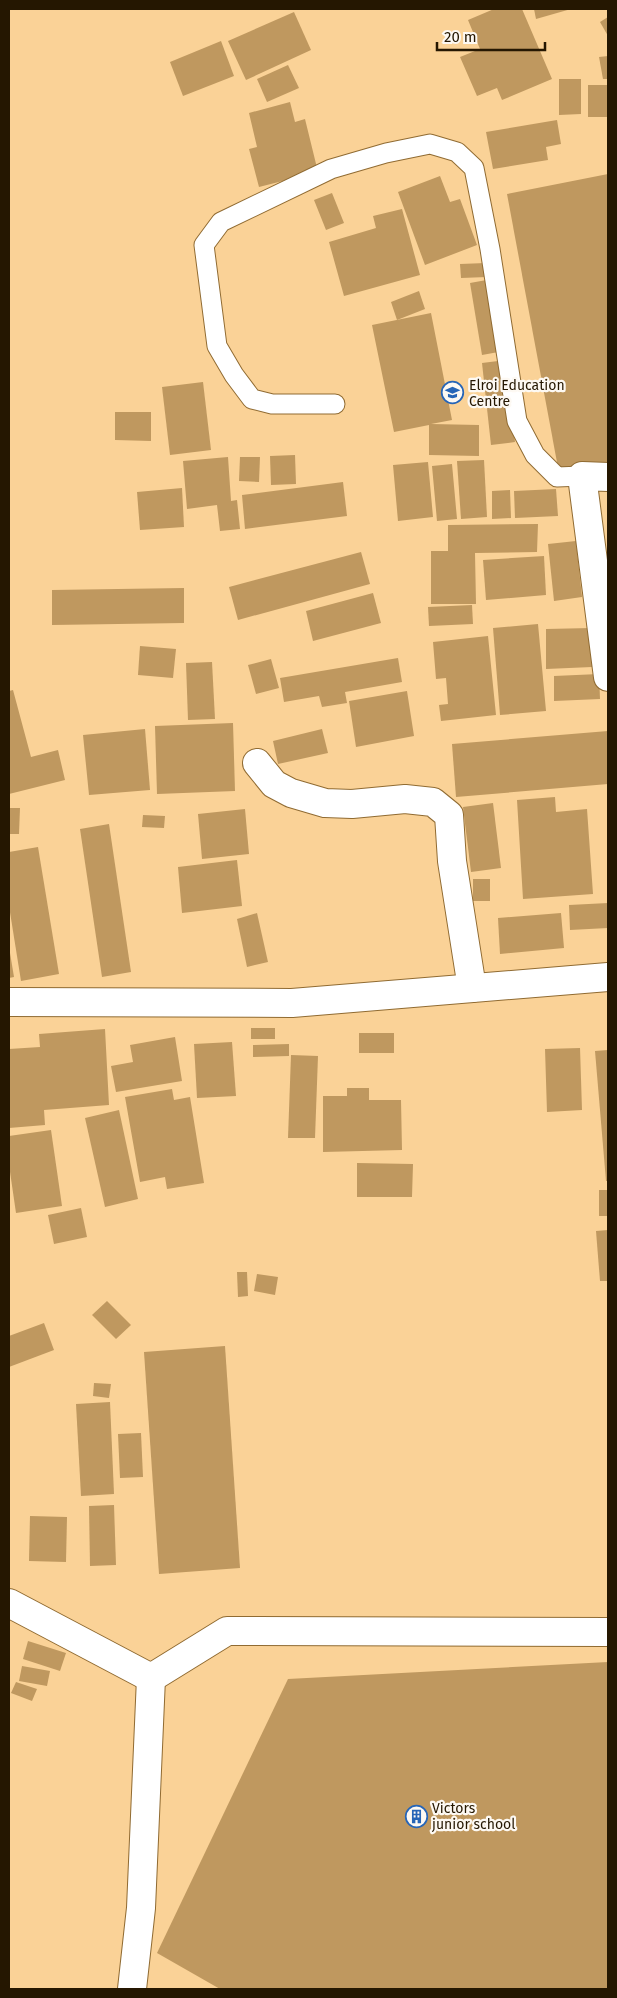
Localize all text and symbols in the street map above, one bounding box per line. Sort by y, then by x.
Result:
scale bar [437,20,544,52]
text: 20 m [444,28,477,46]
place label: Elroi Education Centre [469,377,565,410]
school or university icon: Elroi Education Centre [441,381,465,405]
place label: Victors junior school [431,1800,515,1833]
building icon: Victors junior school [404,1804,428,1828]

